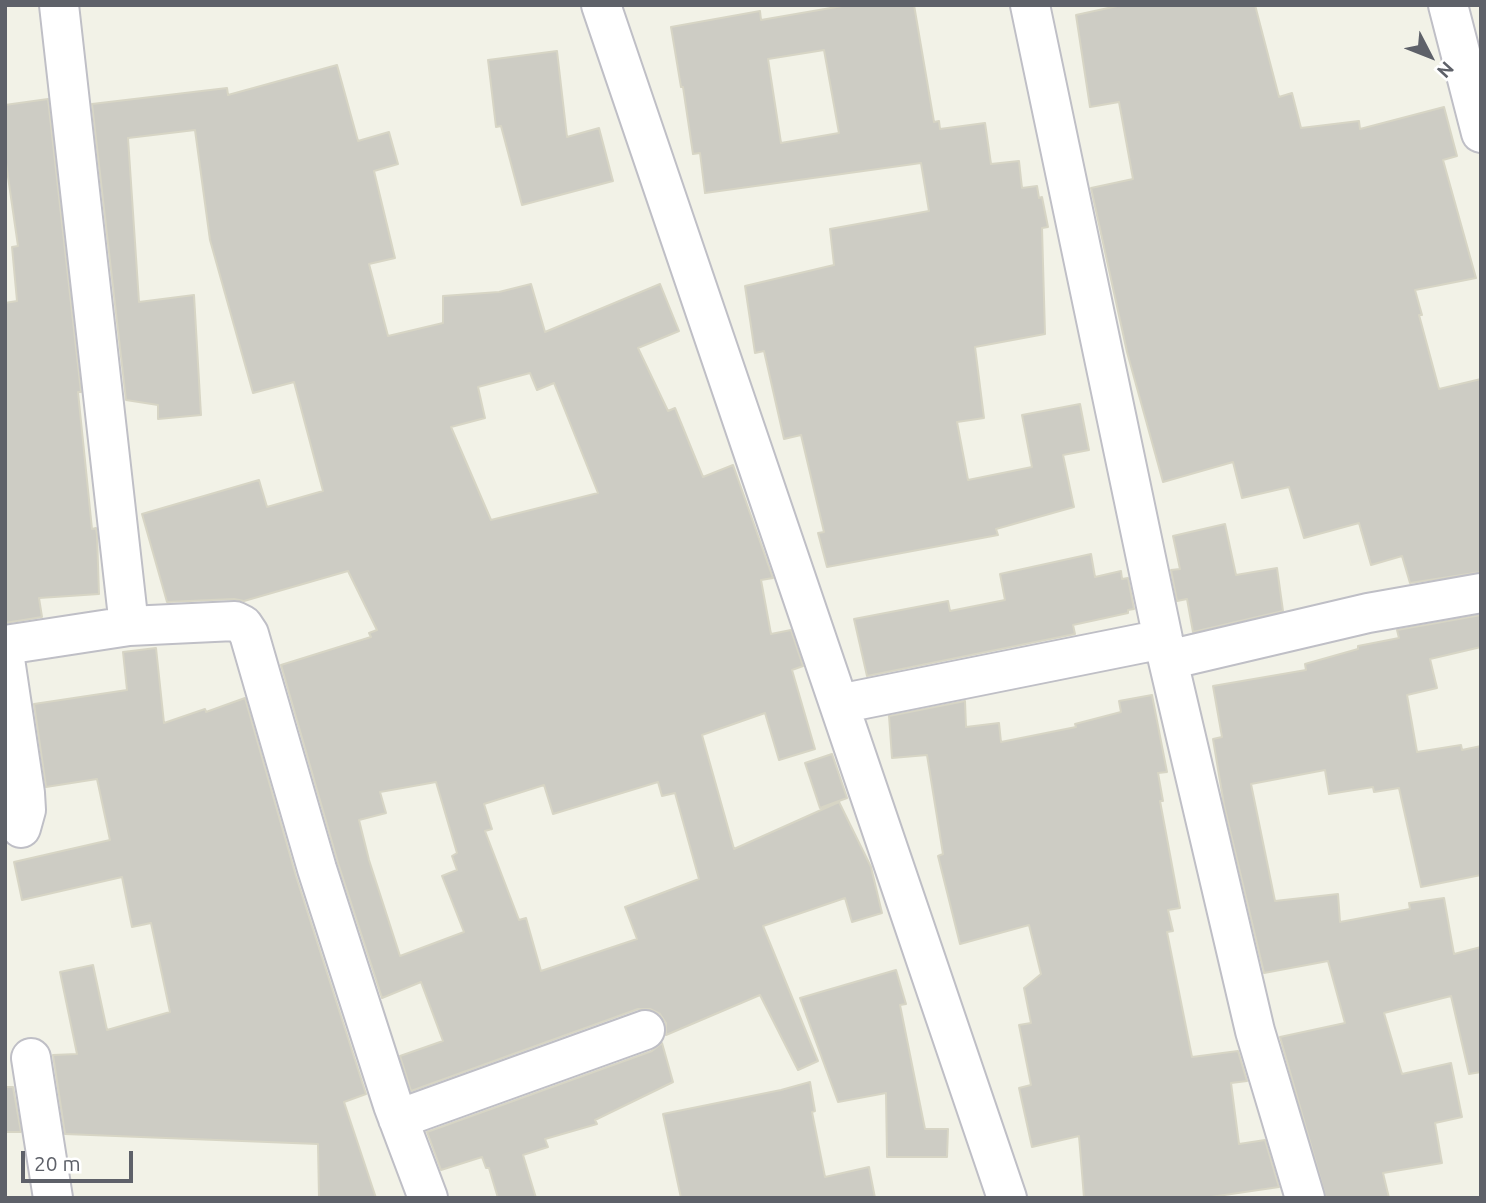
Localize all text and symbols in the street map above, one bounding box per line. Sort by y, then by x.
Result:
north arrow [1395,21,1465,91]
text: N [1433,57,1459,83]
scale bar [24,1136,136,1180]
text: 20 m [34,1151,81,1175]

